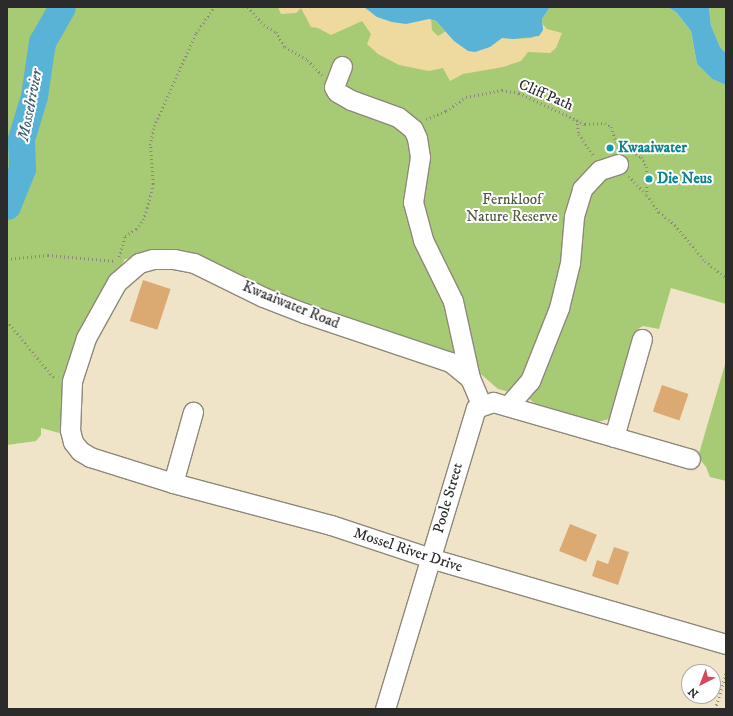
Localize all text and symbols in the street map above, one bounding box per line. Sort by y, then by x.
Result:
water label: Mosselrivier [14,67,46,143]
street label: Cliff Path [516,75,576,115]
place label: Kwaaiwater [618,139,687,157]
marker: Kwaaiwater [605,143,615,153]
place label: Die Neus [657,170,712,188]
marker: Die Neus [644,174,654,184]
park label: Fernkloof Nature Reserve [466,190,558,225]
street label: Kwaaiwater Road [240,277,342,333]
street label: Poole Street [429,461,467,535]
street label: Mossel River Drive [351,524,465,576]
north arrow [681,664,721,704]
text: N [686,684,702,700]

